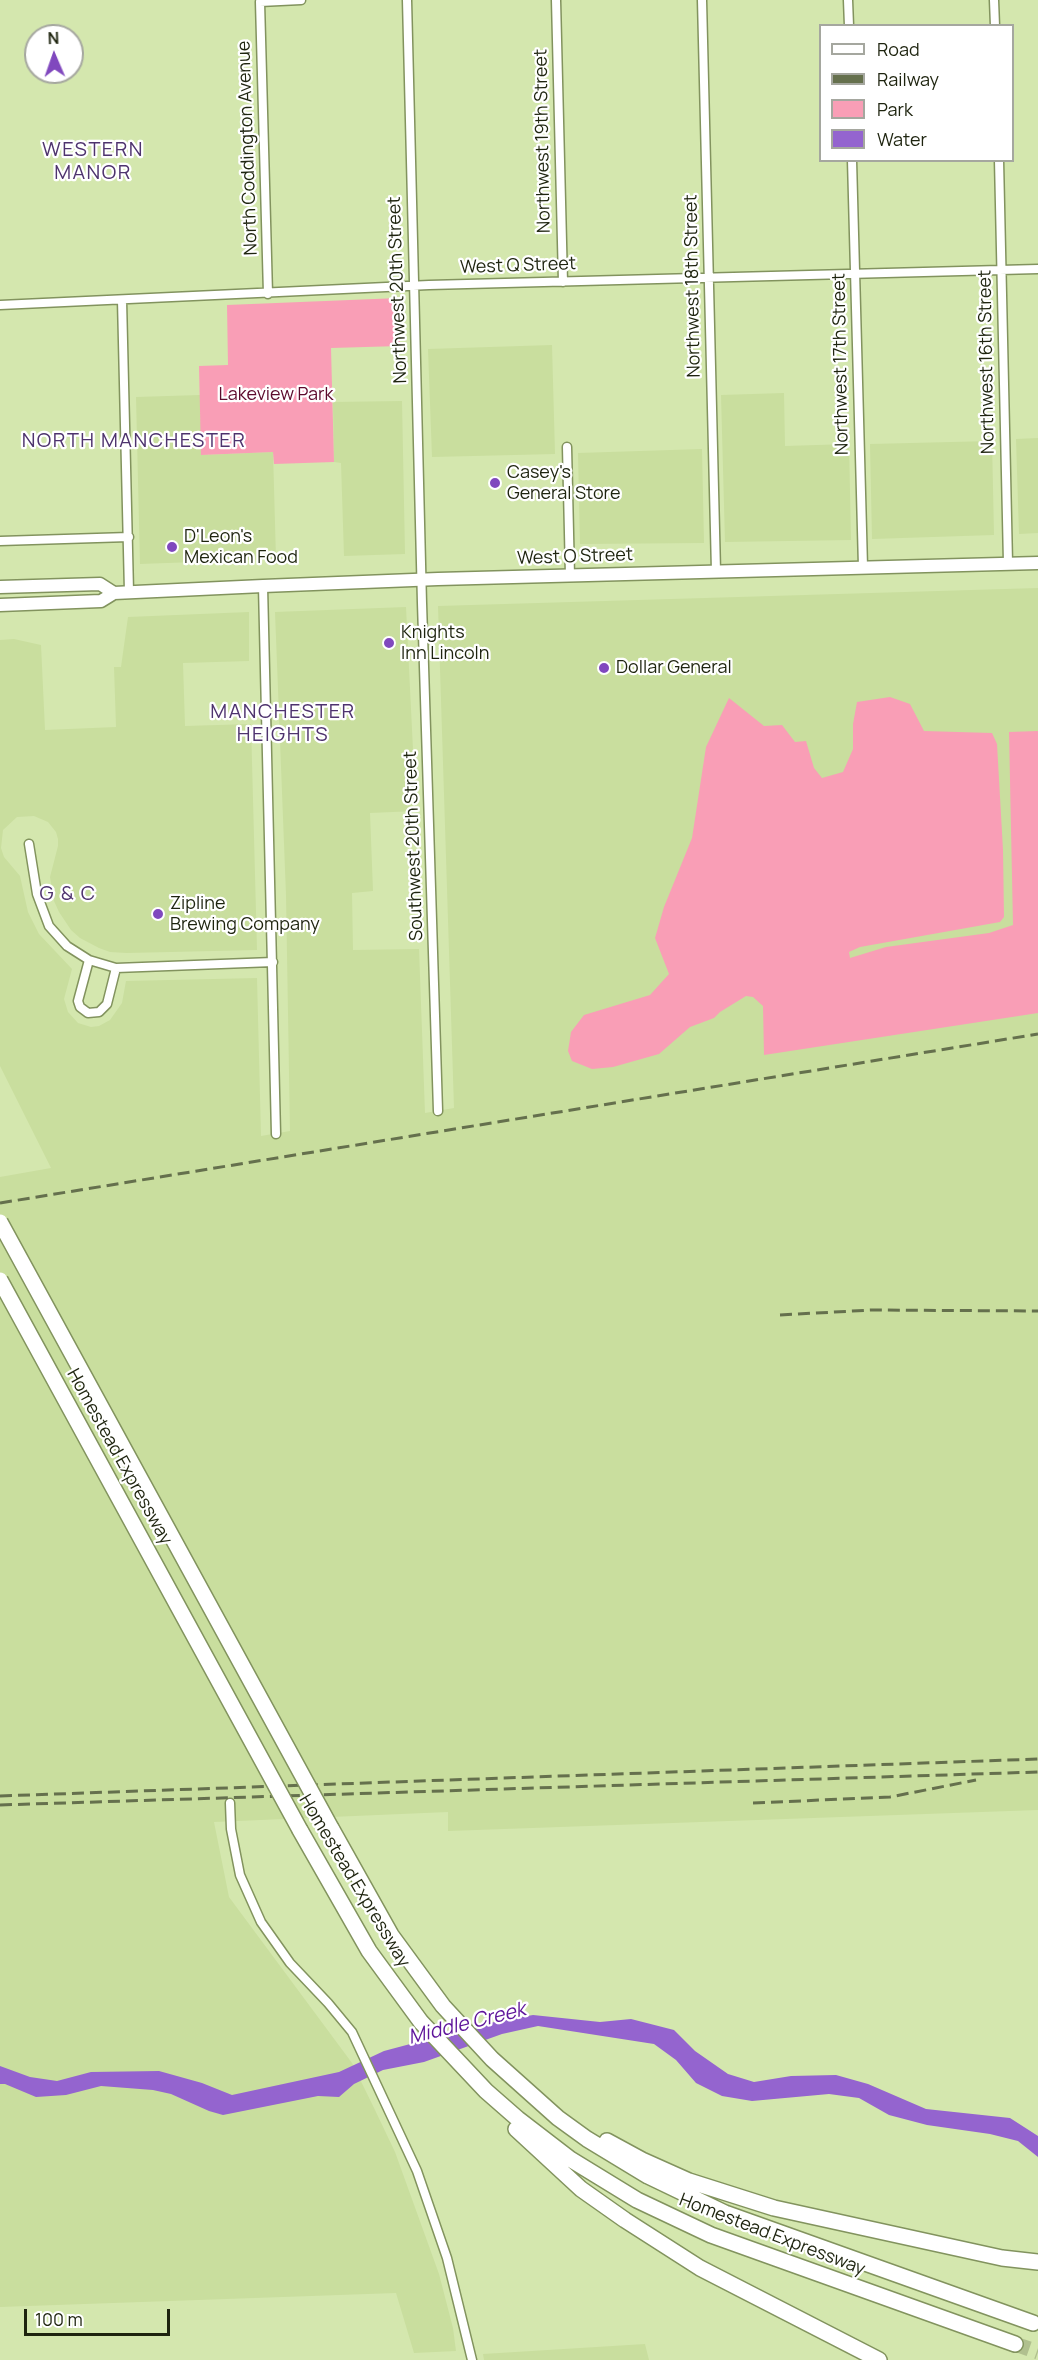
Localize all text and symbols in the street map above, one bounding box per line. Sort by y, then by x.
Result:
north arrow [24,24,84,84]
legend [819,24,1014,162]
text: N [47,27,60,49]
text: Road [877,37,920,61]
street label: North Coddington Avenue [233,40,263,256]
street label: Northwest 19th Street [531,49,555,233]
text: Railway [877,67,939,91]
text: Park [877,97,913,121]
text: Water [877,127,927,151]
district label: WESTERN MANOR [42,138,144,185]
street label: Northwest 18th Street [681,194,705,378]
street label: Northwest 20th Street [384,196,412,384]
street label: West Q Street [460,253,576,279]
street label: Northwest 16th Street [975,270,999,454]
street label: Northwest 17th Street [829,273,853,455]
park label: Lakeview Park [219,384,333,406]
district label: NORTH MANCHESTER [22,429,246,453]
place label: Casey's General Store [507,462,620,504]
marker: Casey's General Store [488,476,502,490]
place label: D'Leon's Mexican Food [184,526,298,568]
marker: D'Leon's Mexican Food [165,540,179,554]
street label: West O Street [517,544,633,570]
place label: Knights Inn Lincoln [401,622,489,664]
marker: Knights Inn Lincoln [382,636,396,650]
place label: Dollar General [616,657,732,679]
marker: Dollar General [597,661,611,675]
district label: MANCHESTER HEIGHTS [210,700,356,747]
street label: Southwest 20th Street [400,751,428,941]
district label: G & C [40,882,96,906]
place label: Zipline Brewing Company [170,893,320,936]
marker: Zipline Brewing Company [151,907,165,921]
street label: Homestead Expressway [62,1365,176,1549]
street label: Homestead Expressway [294,1791,414,1971]
water label: Middle Creek [406,1998,528,2050]
street label: Homestead Expressway [676,2190,868,2280]
scale bar [27,2297,172,2335]
text: 100 m [35,2307,83,2331]

